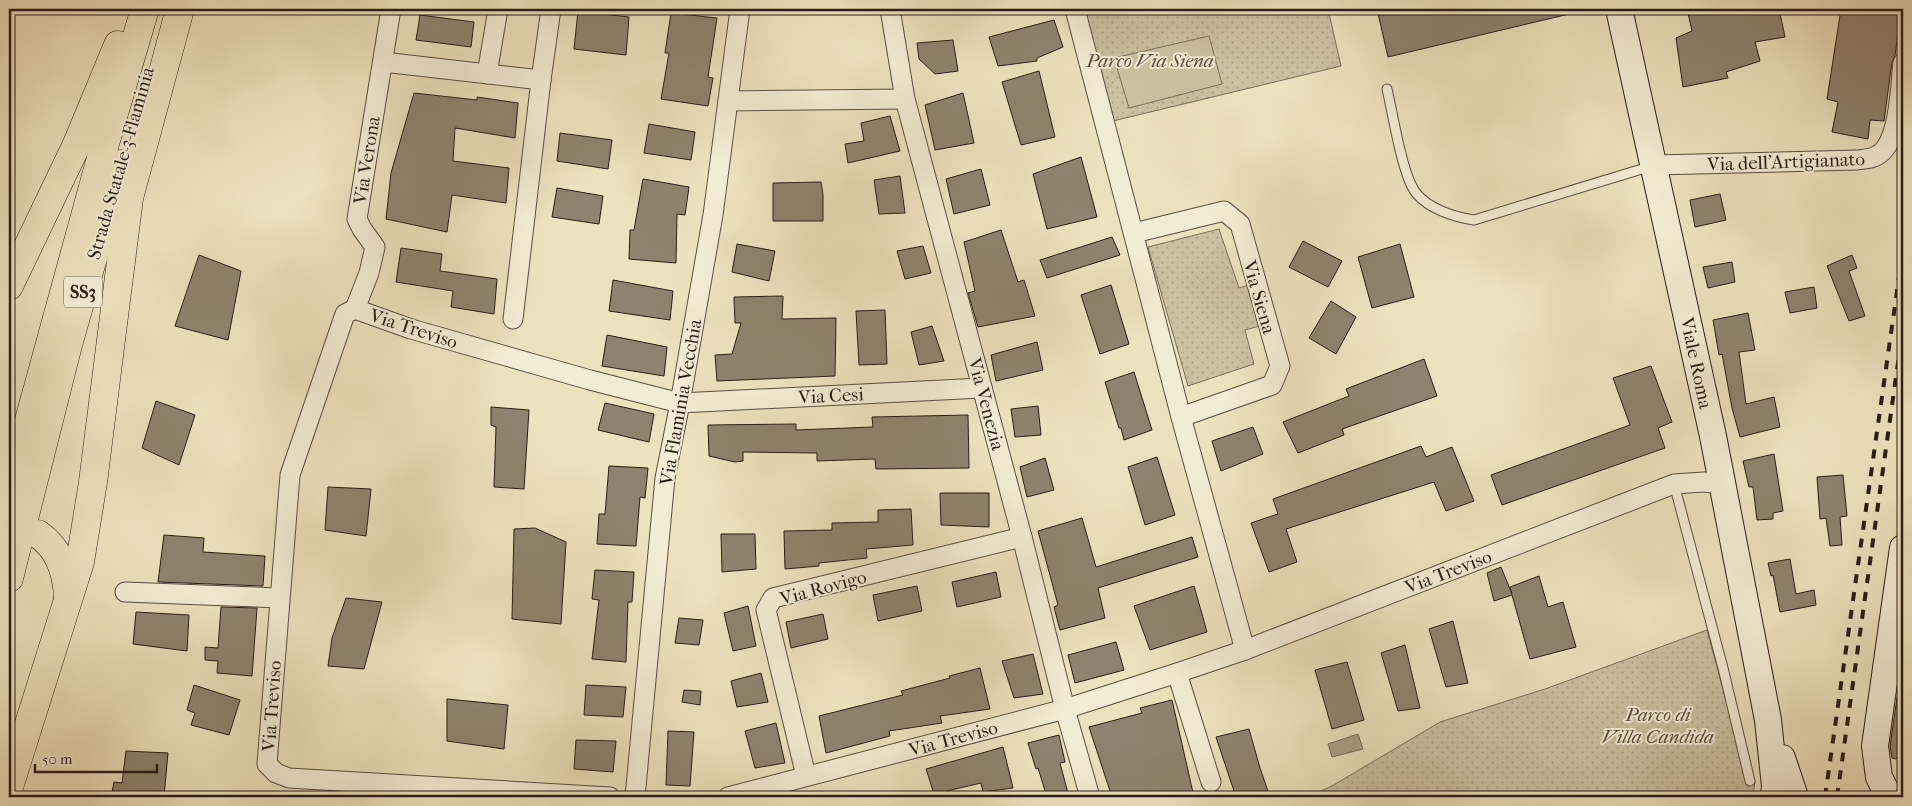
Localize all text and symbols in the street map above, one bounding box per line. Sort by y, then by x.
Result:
park label: Parco Via Siena [1085,50,1214,72]
street label: Strada Statale 3 Flaminia [83,64,159,262]
street label: Via Verona [349,114,385,207]
street label: Via dell'Artigianato [1706,148,1866,176]
street label: Via Siena [1238,257,1280,337]
road number: SS3 [64,276,102,308]
street label: Via Treviso [366,304,461,354]
street label: Viale Roma [1675,314,1716,411]
street label: Via Flaminia Vecchia [655,317,706,488]
street label: Via Venezia [963,355,1009,453]
street label: Via Cesi [797,383,865,409]
street label: Via Treviso [1401,545,1495,599]
street label: Via Rovigo [777,566,869,610]
street label: Via Treviso [258,659,286,753]
park label: Parco di Villa Candida [1602,704,1714,748]
street label: Via Treviso [905,716,1001,762]
scale bar [35,741,158,773]
text: 50 m [42,750,73,768]

